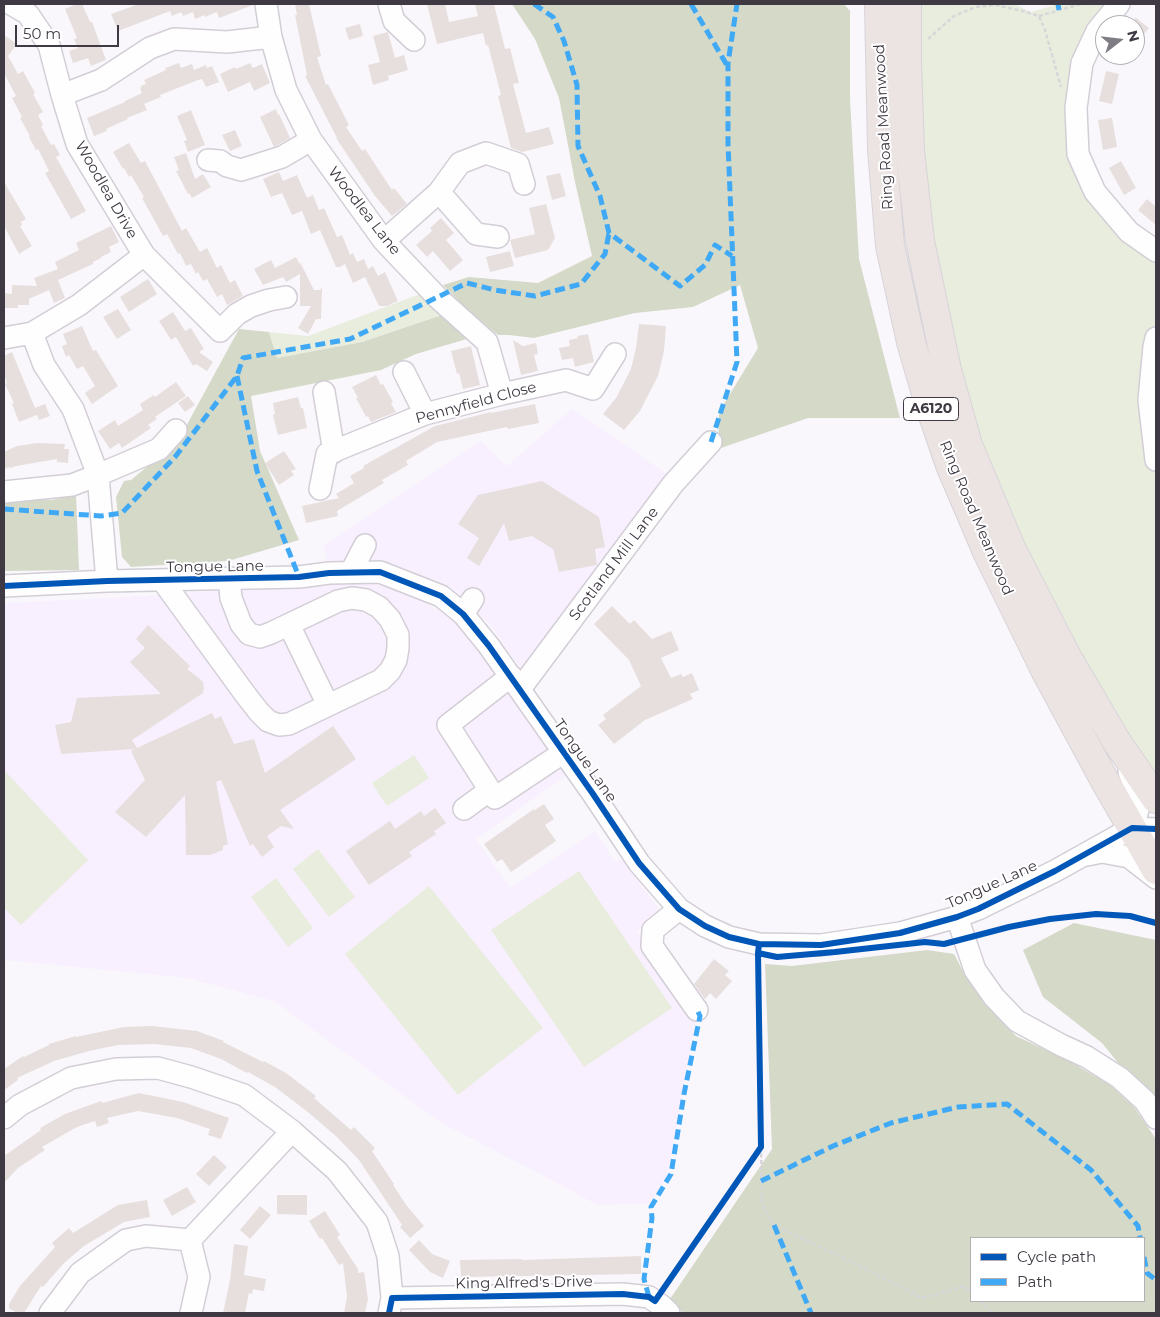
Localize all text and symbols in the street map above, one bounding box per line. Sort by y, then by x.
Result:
scale bar [18,15,121,47]
north arrow [1095,15,1145,65]
text: 50 m [23,24,61,43]
text: N [1123,28,1144,44]
street label: Ring Road Meanwood [871,43,897,211]
street label: Woodlea Drive [71,138,141,242]
street label: Woodlea Lane [324,163,404,259]
street label: Pennyfield Close [413,378,539,428]
road number: A6120 [904,398,958,420]
street label: Ring Road Meanwood [935,438,1017,598]
street label: Scotland Mill Lane [565,504,663,624]
street label: Tongue Lane [166,557,264,577]
street label: Tongue Lane [550,716,620,806]
street label: Tongue Lane [944,857,1040,913]
legend [970,1237,1145,1302]
text: Cycle path [1017,1247,1096,1266]
text: Path [1017,1272,1053,1291]
street label: King Alfred's Drive [455,1273,593,1293]

